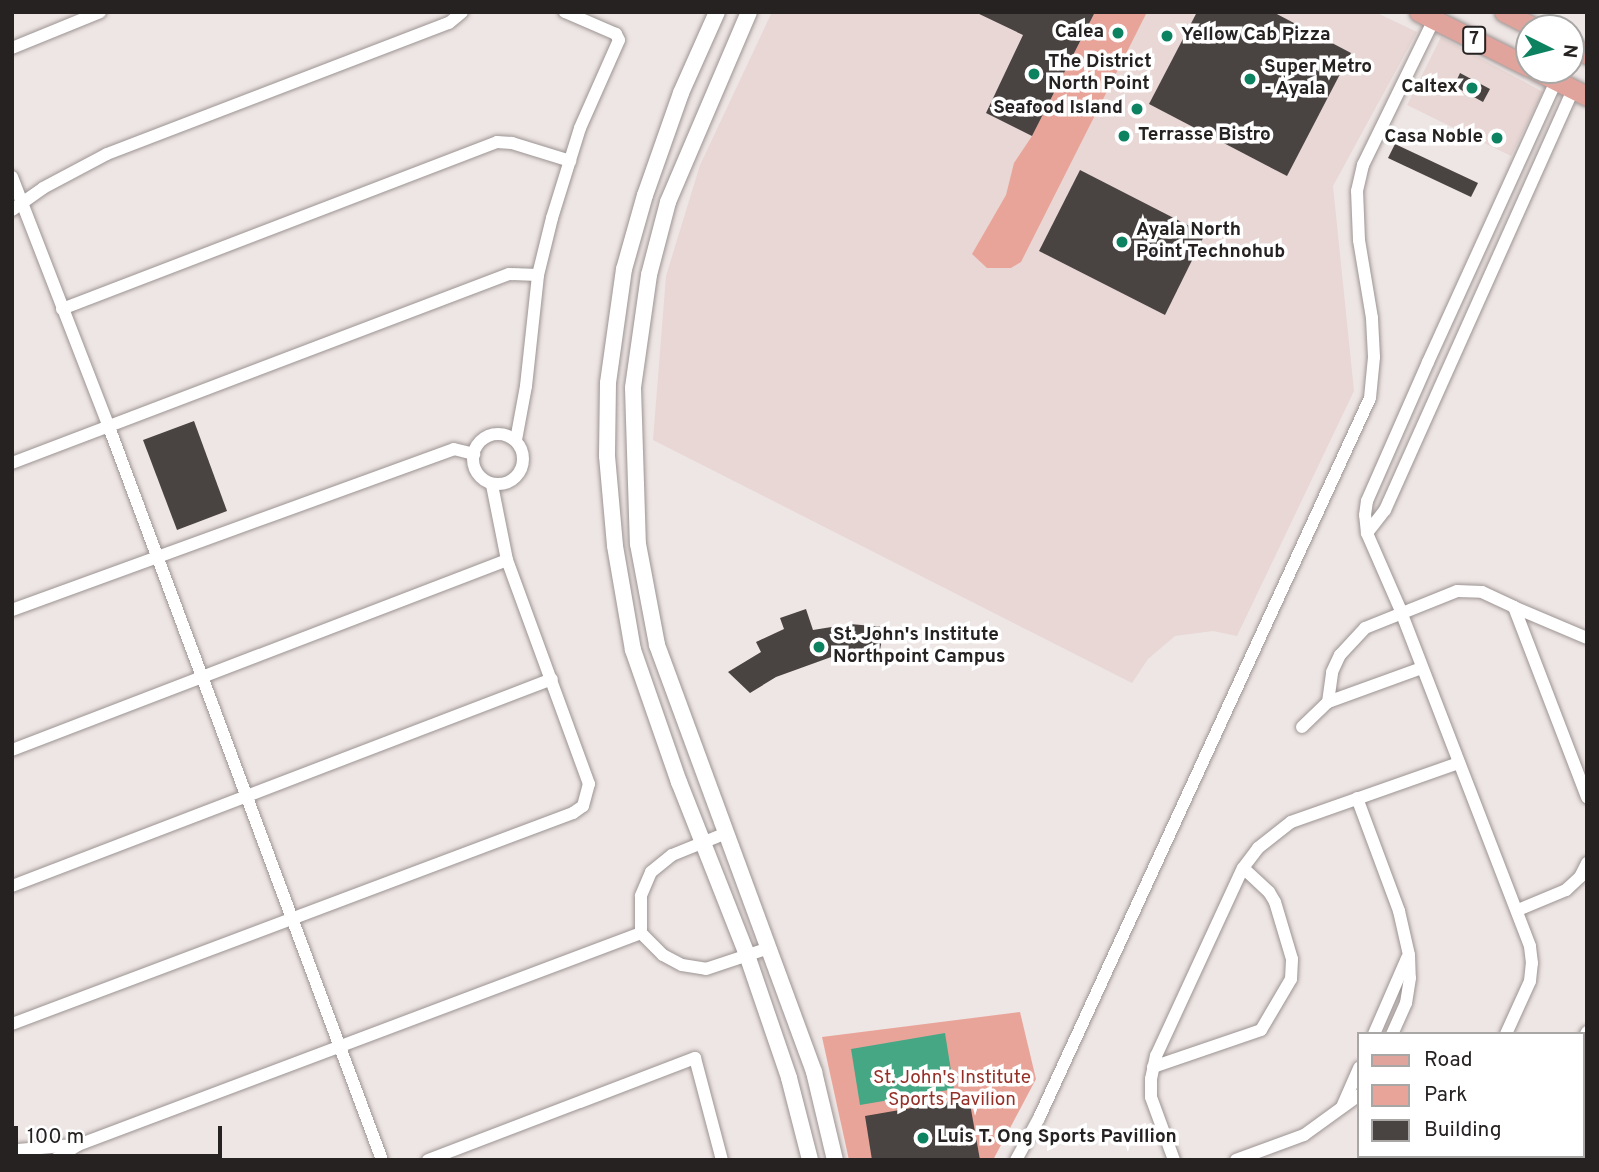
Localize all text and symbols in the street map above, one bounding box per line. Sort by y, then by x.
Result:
north arrow [1515,14,1585,84]
place label: Calea [1055,22,1104,44]
marker: Calea [1110,25,1126,41]
place label: Yellow Cab Pizza [1181,25,1331,47]
road number: 7 [1462,26,1486,55]
marker: Yellow Cab Pizza [1159,28,1175,44]
text: N [1556,43,1582,59]
place label: The District North Point [1048,52,1152,96]
place label: Super Metro - Ayala [1264,57,1372,101]
marker: The District North Point [1026,66,1042,82]
marker: Super Metro - Ayala [1242,71,1258,87]
place label: Caltex [1401,77,1458,99]
marker: Caltex [1464,80,1480,96]
place label: Seafood Island [993,98,1123,120]
marker: Seafood Island [1129,101,1145,117]
place label: Terrasse Bistro [1138,125,1271,147]
place label: Casa Noble [1384,127,1483,149]
marker: Terrasse Bistro [1116,128,1132,144]
marker: Casa Noble [1489,130,1505,146]
place label: Ayala North Point Technohub [1136,220,1285,264]
marker: Ayala North Point Technohub [1114,234,1130,250]
place label: St. John's Institute Northpoint Campus [833,625,1005,669]
marker: St. John's Institute Northpoint Campus [811,639,827,655]
legend [1358,1032,1585,1158]
text: Road [1424,1047,1473,1074]
park label: St. John's Institute Sports Pavilion [873,1068,1031,1112]
text: Park [1424,1082,1467,1109]
scale bar [18,1112,226,1156]
text: Building [1424,1117,1502,1144]
text: 100 m [27,1124,84,1151]
place label: Luis T. Ong Sports Pavillion [937,1127,1177,1149]
marker: Luis T. Ong Sports Pavillion [915,1130,931,1146]

